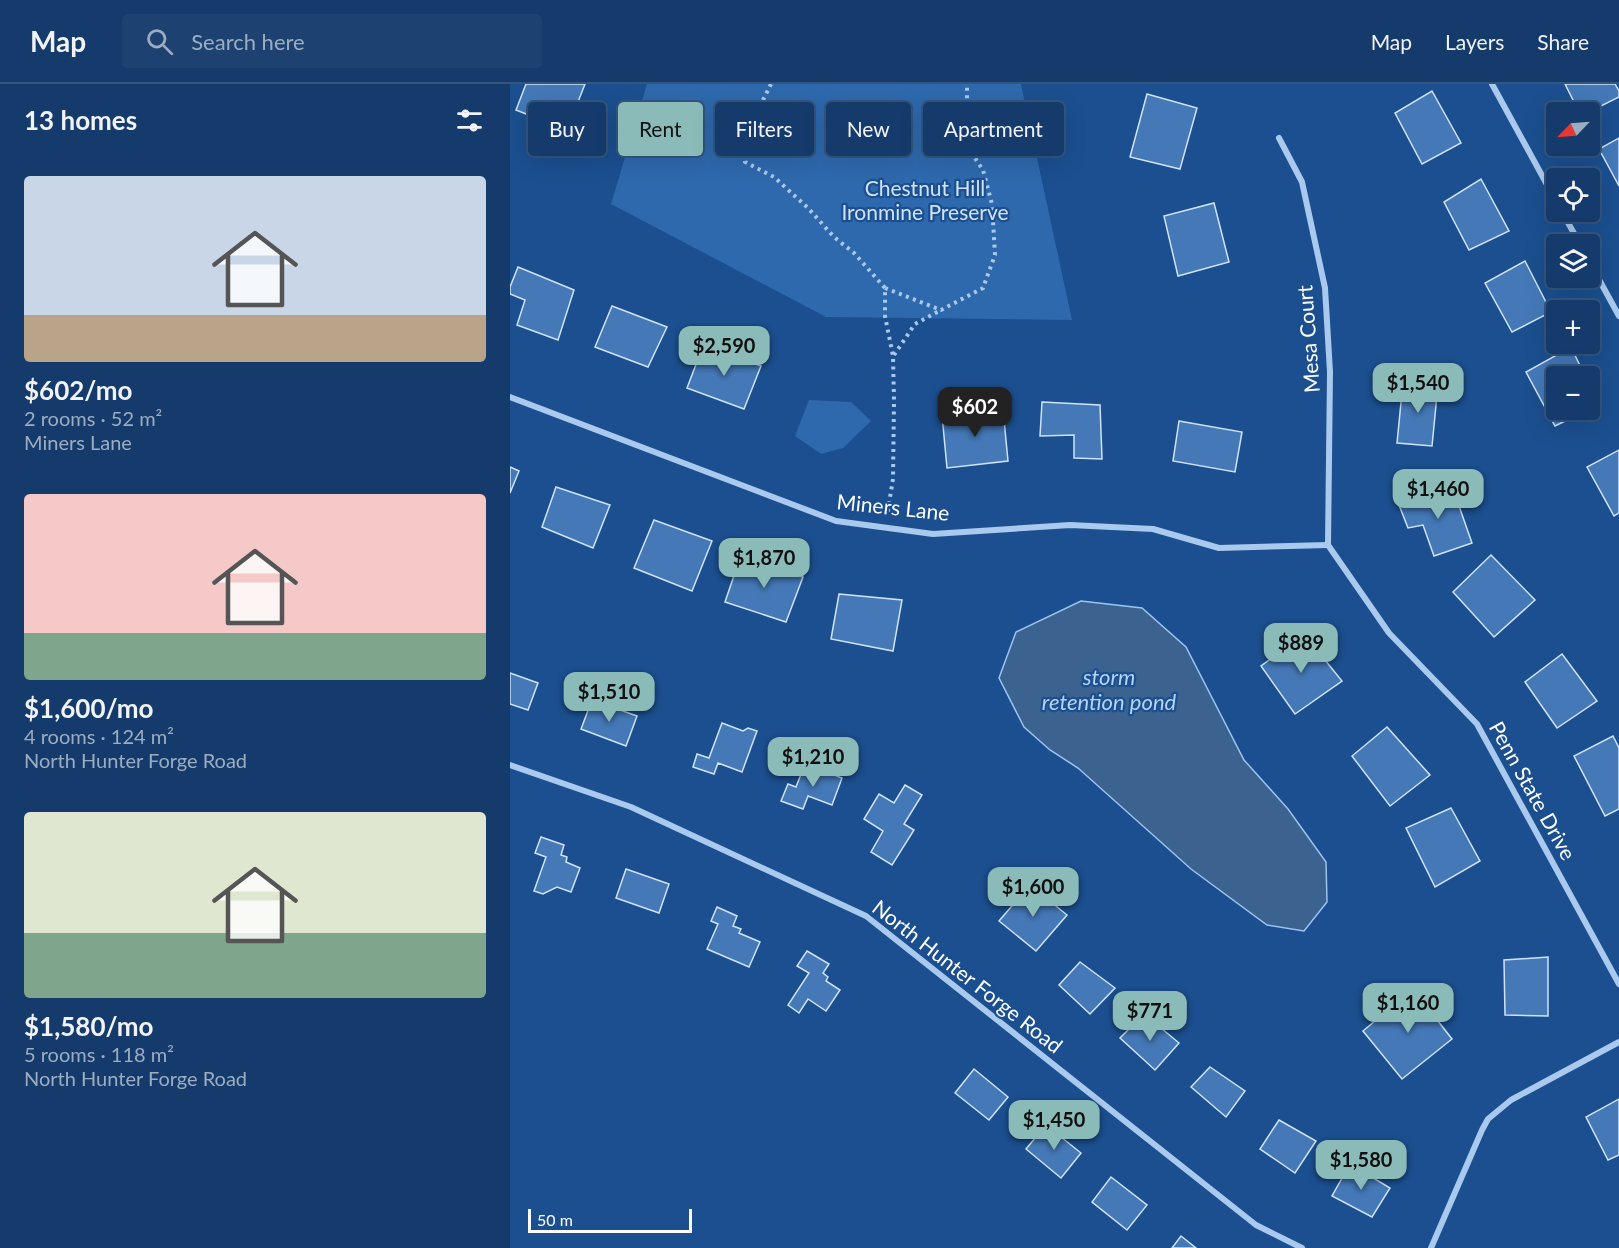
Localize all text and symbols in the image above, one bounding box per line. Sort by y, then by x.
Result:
search box [122,14,542,68]
text: Map [30,24,86,58]
icon: search [143,25,176,58]
text: Search here [191,28,305,55]
text: Map [1371,29,1412,54]
text: Layers [1445,29,1504,54]
text: Share [1537,29,1589,54]
chip: Buy [528,102,606,156]
chip: Rent [618,102,703,156]
chip: Filters [715,102,814,156]
chip: New [826,102,911,156]
chip: Apartment [923,102,1064,156]
north arrow [1546,102,1600,156]
map controls [1546,102,1600,420]
text: 13 homes [24,104,137,136]
icon: filters [453,104,486,137]
button: locate [1546,168,1600,222]
park label: Chestnut Hill Ironmine Preserve [841,175,1009,224]
icon: home [201,215,309,323]
button: layers [1546,234,1600,288]
street label: Mesa Court [1291,284,1324,394]
button: + [1546,300,1600,354]
pin: $2,590 [675,326,773,377]
text: $2,590 [693,333,755,357]
pin: $1,540 [1369,363,1467,414]
button: − [1546,366,1600,420]
text: $1,540 [1387,370,1449,394]
text: $602/mo [24,374,132,406]
pin: $602 [939,387,1011,438]
text: $602 [952,394,998,418]
text: 2 rooms · 52 m² [24,406,162,430]
text: Miners Lane [24,430,132,454]
pin: $1,460 [1389,469,1487,520]
text: $1,460 [1407,476,1469,500]
street label: Miners Lane [836,488,951,525]
icon: home [201,533,309,641]
pin: $1,870 [715,538,813,589]
text: $1,870 [733,545,795,569]
pin: $889 [1265,623,1337,674]
text: $889 [1278,630,1324,654]
water label: storm retention pond [1042,663,1177,715]
pin: $1,510 [560,672,658,723]
text: $1,510 [578,679,640,703]
text: $1,600/mo [24,692,154,724]
street label: Penn State Drive [1485,717,1582,864]
text: 4 rooms · 124 m² [24,724,174,748]
pin: $1,210 [764,737,862,788]
text: $1,210 [782,744,844,768]
text: North Hunter Forge Road [24,748,247,772]
icon: home [201,851,309,959]
pin: $1,600 [984,867,1082,918]
text: $1,600 [1002,874,1064,898]
street label: North Hunter Forge Road [868,894,1068,1058]
pin: $1,160 [1359,983,1457,1034]
text: $1,160 [1377,990,1439,1014]
pin: $771 [1114,991,1186,1042]
text: $771 [1127,998,1173,1022]
text: $1,580/mo [24,1010,154,1042]
text: 5 rooms · 118 m² [24,1042,174,1066]
text: North Hunter Forge Road [24,1066,247,1090]
pin: $1,450 [1005,1100,1103,1151]
text: $1,450 [1023,1107,1085,1131]
pin: $1,580 [1312,1140,1410,1191]
text: $1,580 [1330,1147,1392,1171]
scale bar [528,1206,692,1234]
text: 50 m [537,1210,573,1229]

